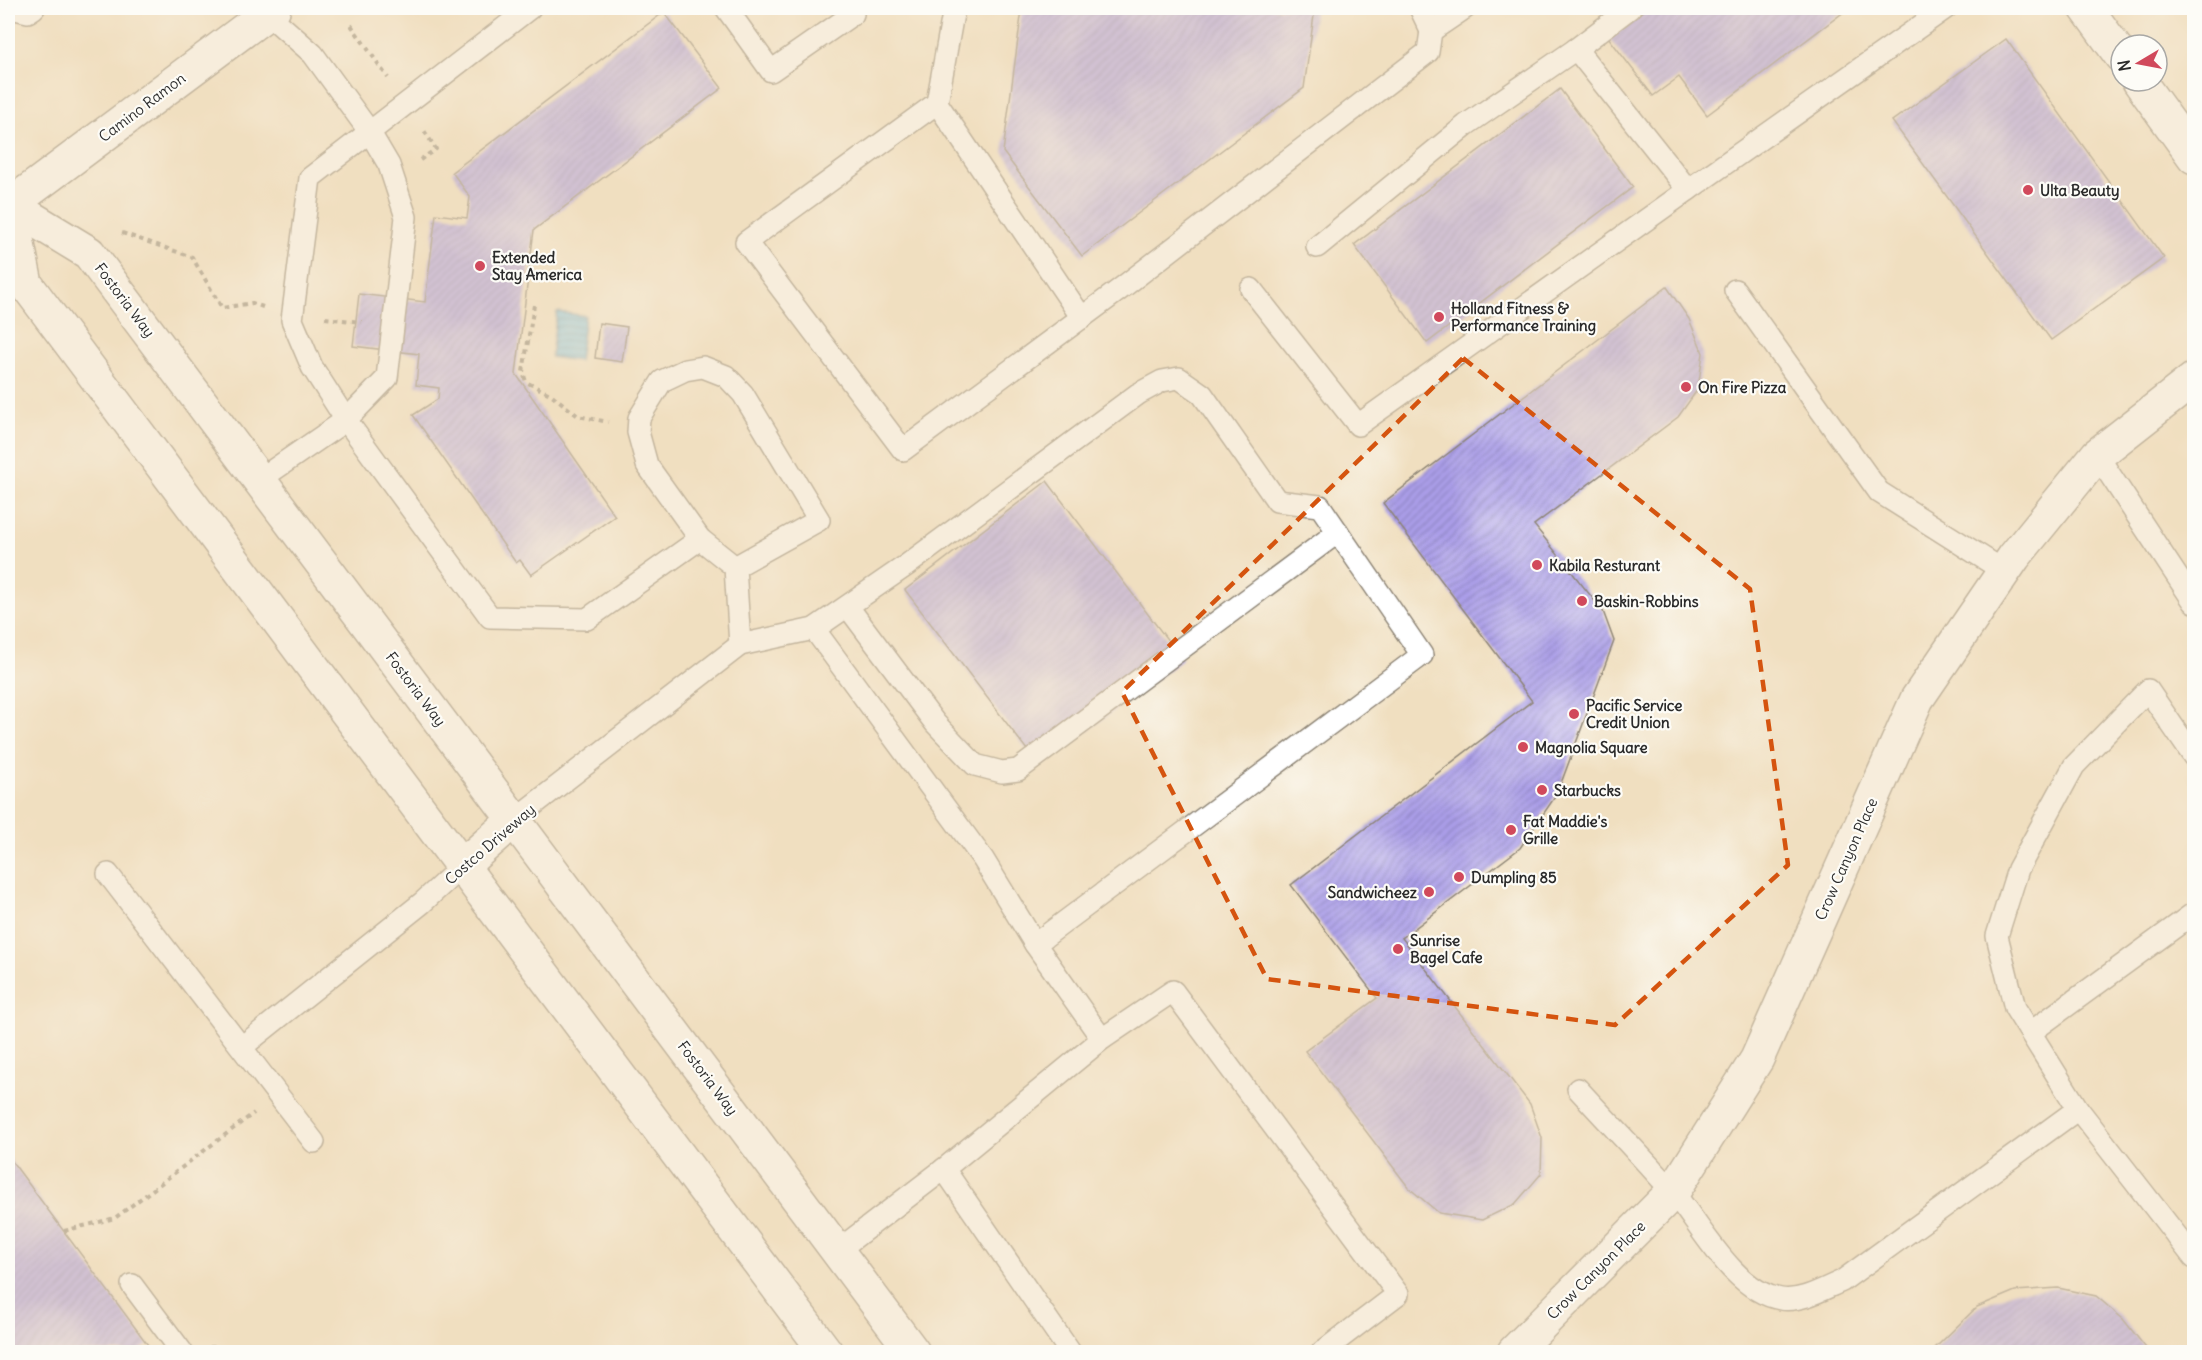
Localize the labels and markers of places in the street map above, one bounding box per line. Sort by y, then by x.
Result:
place label: Ulta Beauty [2040,181,2119,201]
marker: Ulta Beauty [2021,183,2035,197]
place label: Extended Stay America [492,248,583,285]
marker: Extended Stay America [473,259,487,273]
place label: Holland Fitness & Performance Training [1451,299,1596,336]
marker: Holland Fitness & Performance Training [1432,310,1446,324]
place label: On Fire Pizza [1698,378,1787,397]
marker: On Fire Pizza [1679,380,1693,394]
place label: Kabila Resturant [1549,556,1661,575]
marker: Kabila Resturant [1530,558,1544,572]
place label: Baskin-Robbins [1594,592,1699,611]
marker: Baskin-Robbins [1575,594,1589,608]
place label: Pacific Service Credit Union [1586,696,1682,732]
marker: Pacific Service Credit Union [1567,707,1581,721]
place label: Magnolia Square [1535,738,1648,758]
marker: Magnolia Square [1516,740,1530,754]
place label: Starbucks [1554,781,1621,800]
marker: Starbucks [1535,783,1549,797]
place label: Fat Maddie's Grille [1523,812,1607,848]
marker: Fat Maddie's Grille [1504,823,1518,837]
place label: Dumpling 85 [1471,868,1557,888]
marker: Dumpling 85 [1452,870,1466,884]
place label: Sandwicheez [1328,883,1417,902]
marker: Sandwicheez [1422,885,1436,899]
place label: Sunrise Bagel Cafe [1410,931,1483,968]
marker: Sunrise Bagel Cafe [1391,942,1405,956]

